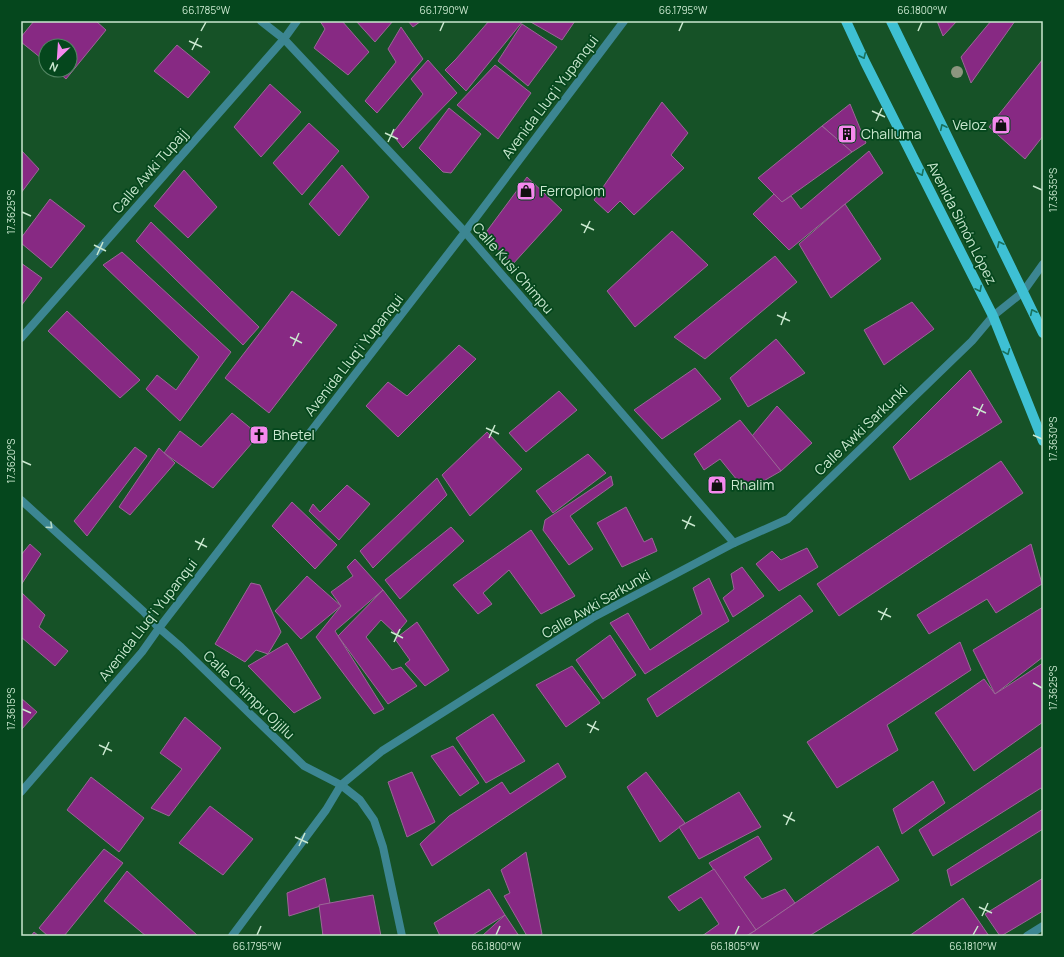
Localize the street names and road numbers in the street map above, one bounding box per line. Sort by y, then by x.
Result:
street label: Avenida Lluq'i Yupanqui [497,31,602,162]
street label: Calle Awki Tupajj [108,124,192,217]
street label: Avenida Simón López [923,158,1002,288]
street label: Calle Kusi Chimpu [468,218,558,317]
street label: Avenida Lluq'i Yupanqui [300,290,407,420]
street label: Calle Awki Sarkunki [810,380,911,479]
street label: Avenida Lluq'i Yupanqui [94,555,201,685]
street label: Calle Awki Sarkunki [538,565,654,642]
street label: Calle Chimpu Ojjllu [200,646,299,743]

